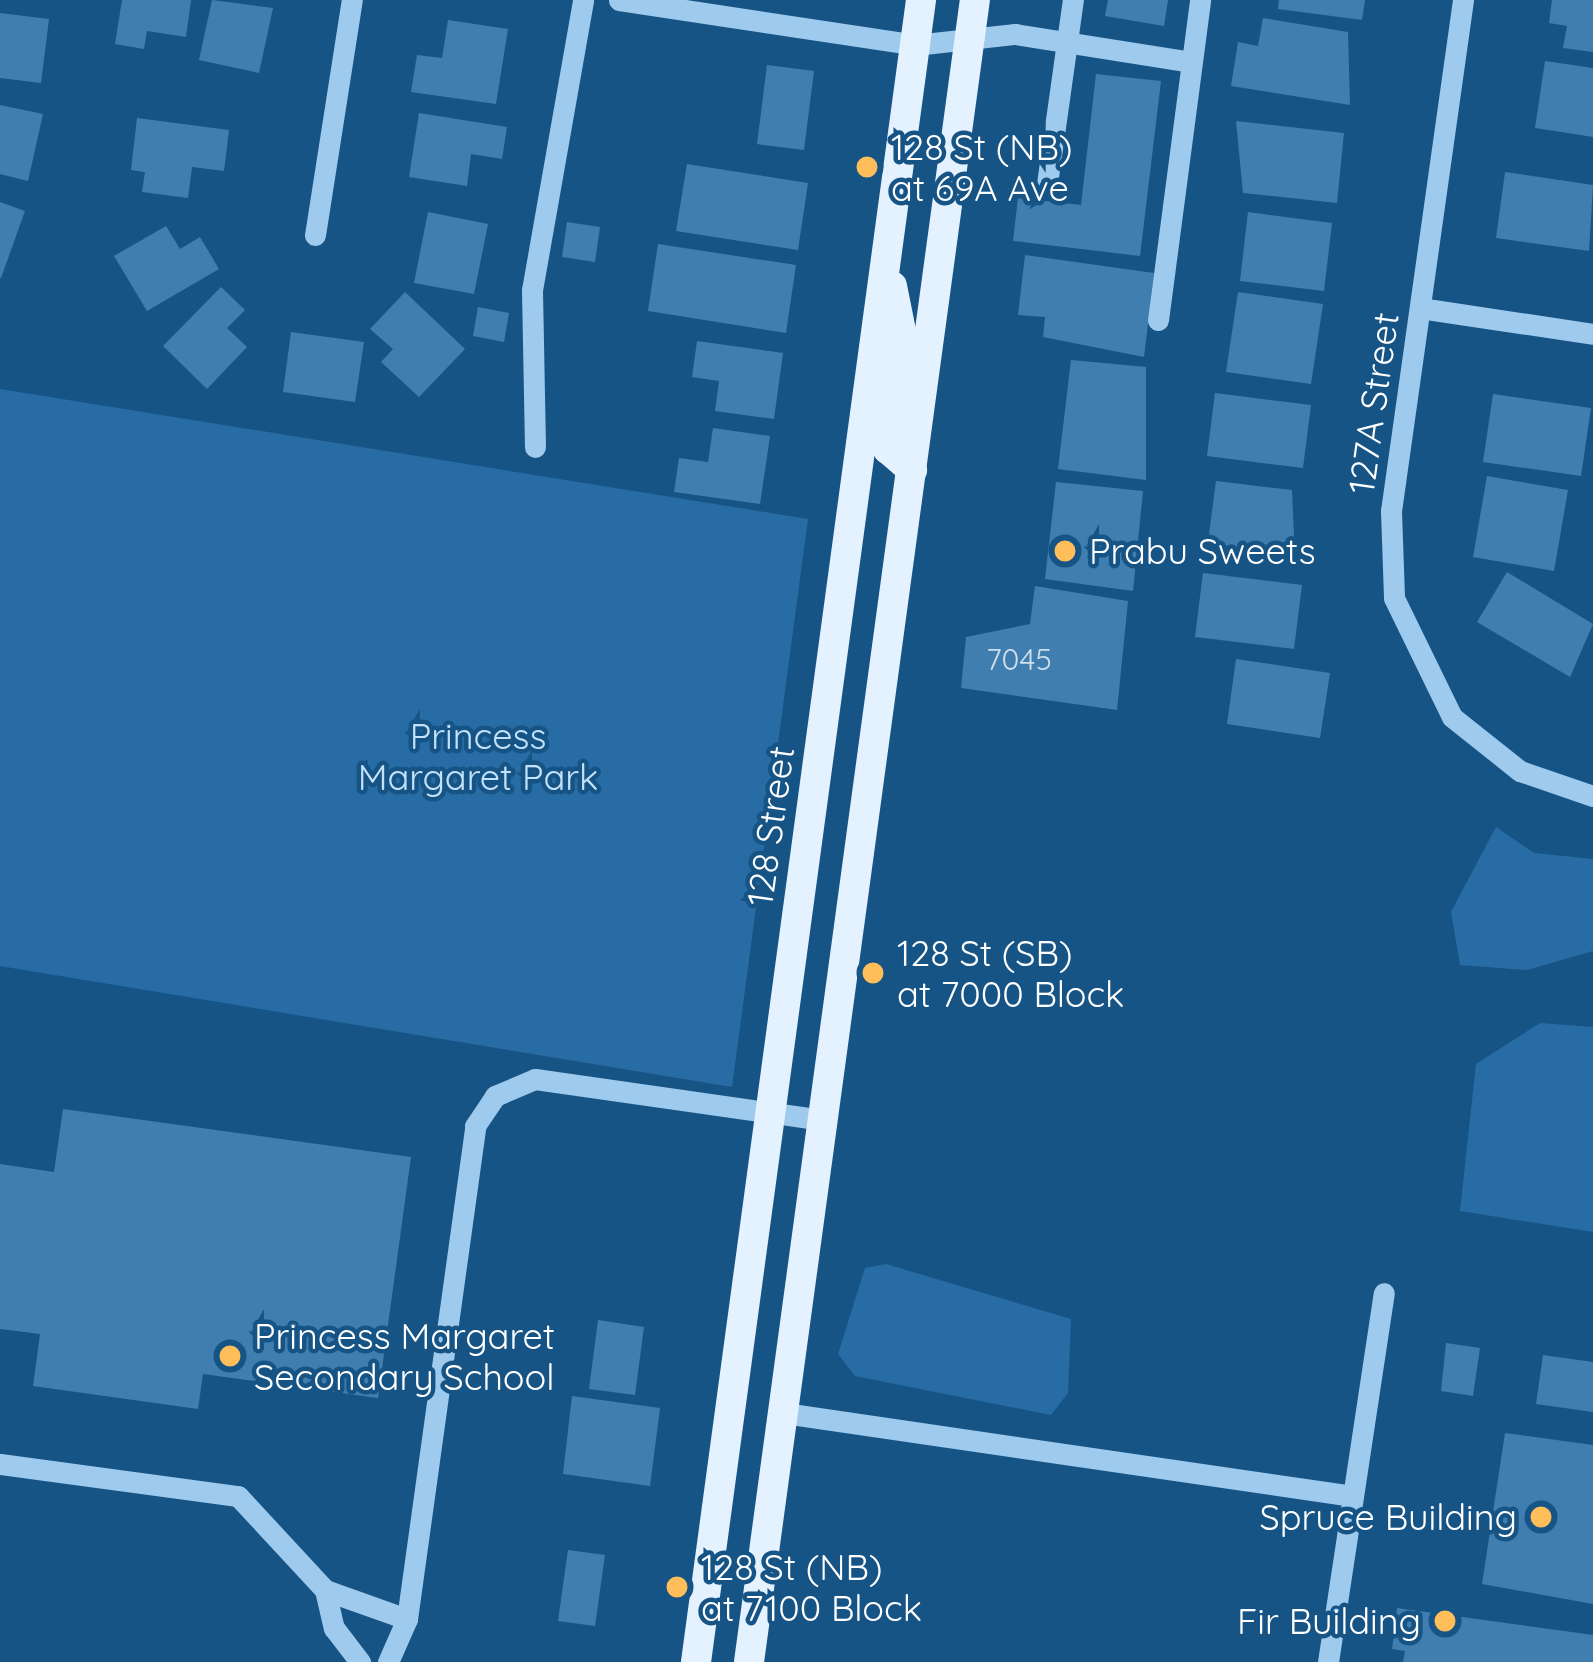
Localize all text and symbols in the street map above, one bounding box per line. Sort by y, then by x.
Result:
place label: 128 St (NB) at 69A Ave [891,124,1072,209]
marker: 128 St (NB) at 69A Ave [854,154,880,180]
street label: 127A Street [1339,310,1407,496]
place label: Prabu Sweets [1089,529,1316,573]
marker: Prabu Sweets [1052,538,1078,564]
house number: 7045 [986,641,1052,677]
park label: Princess Margaret Park [358,713,598,798]
street label: 128 Street [737,743,803,909]
place label: 128 St (SB) at 7000 Block [897,930,1124,1015]
marker: 128 St (SB) at 7000 Block [860,960,886,986]
place label: Princess Margaret Secondary School [254,1313,555,1398]
marker: Princess Margaret Secondary School [217,1343,243,1369]
place label: Spruce Building [1259,1495,1517,1539]
marker: Spruce Building [1528,1504,1554,1530]
place label: 128 St (NB) at 7100 Block [701,1544,922,1629]
marker: 128 St (NB) at 7100 Block [664,1574,690,1600]
place label: Fir Building [1237,1599,1421,1643]
marker: Fir Building [1432,1608,1458,1634]

